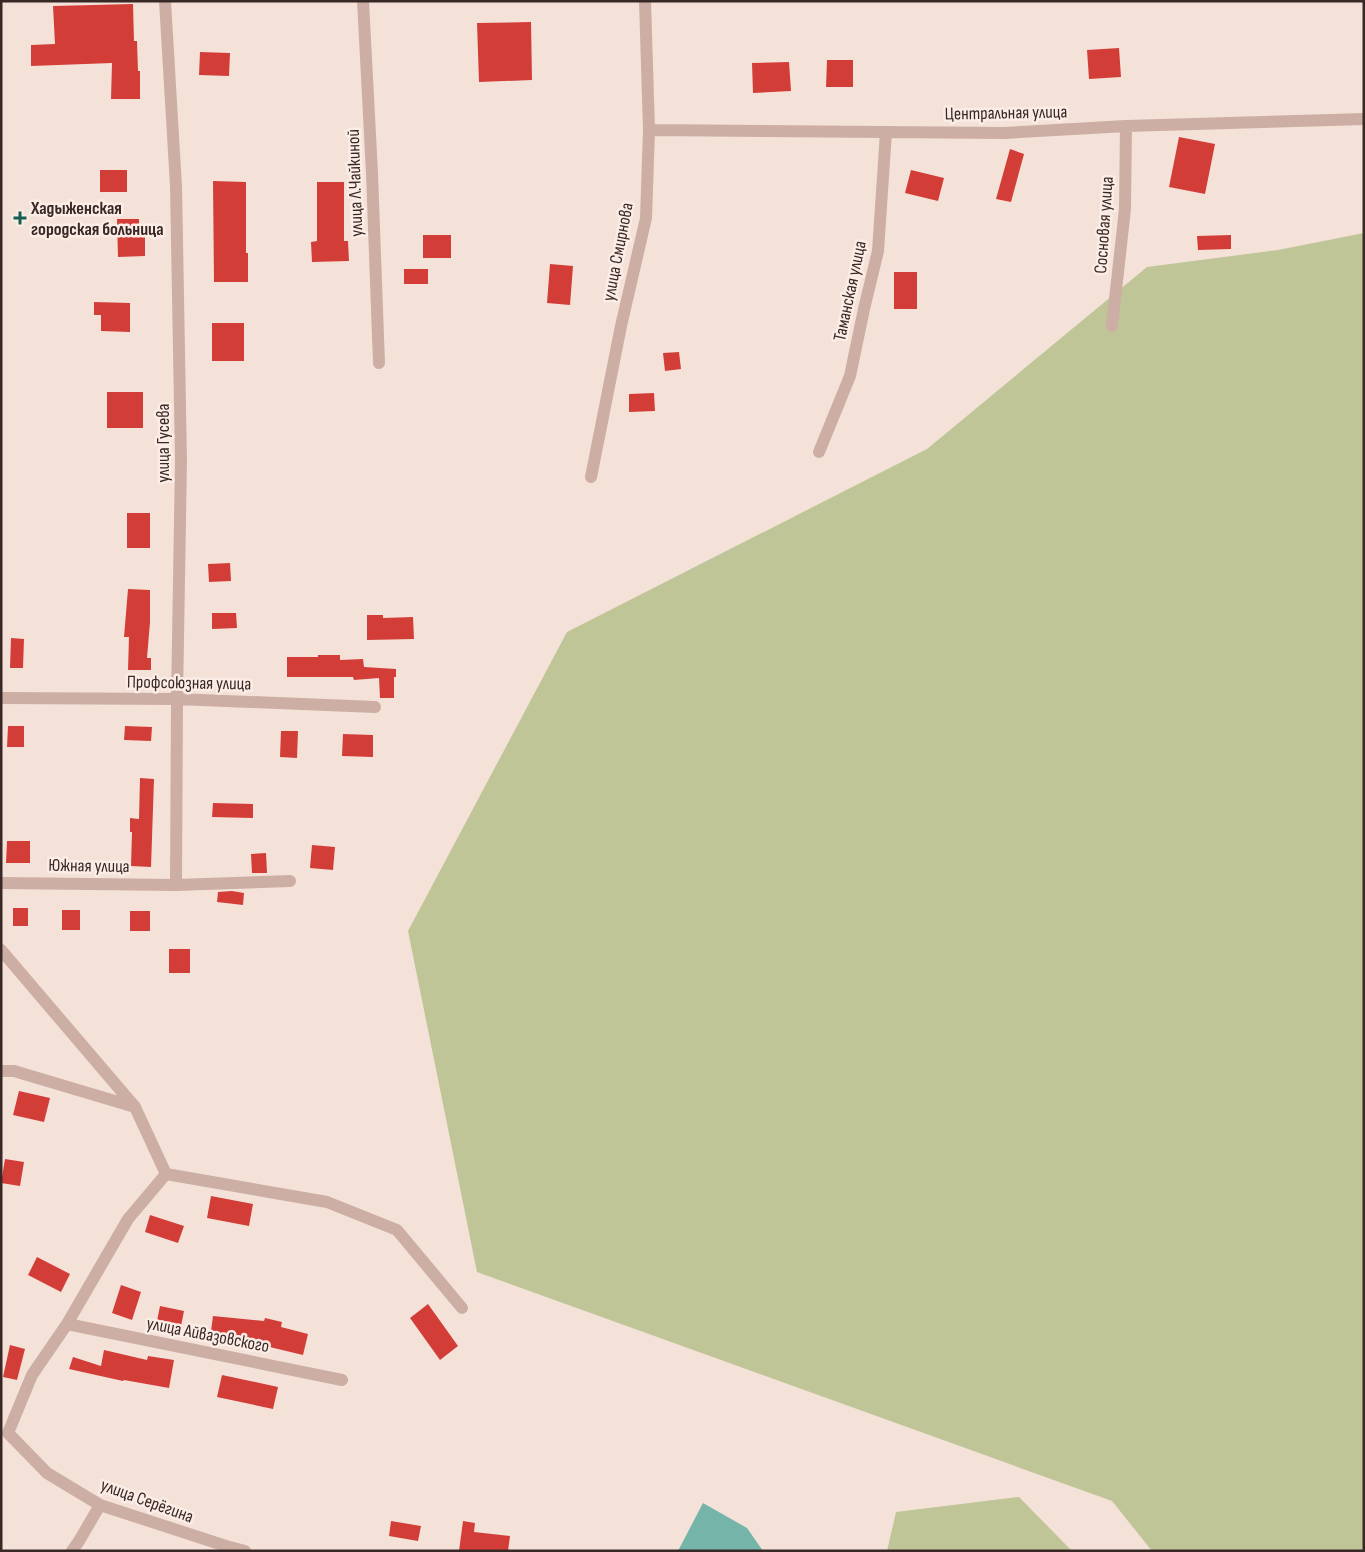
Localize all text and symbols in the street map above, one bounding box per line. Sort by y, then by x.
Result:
street label: Центральная улица [945,101,1067,125]
street label: улица Л.Чайкиной [343,129,367,237]
street label: Сосновая улица [1090,176,1118,274]
place label: Хадыженская городская больница [30,198,164,240]
street label: улица Смирнова [598,201,638,303]
marker: Хадыженская городская больница [13,211,27,225]
street label: Таманская улица [829,239,871,343]
street label: улица Гусева [153,403,174,483]
street label: Профсоюзная улица [127,671,251,695]
street label: Южная улица [48,855,130,877]
street label: улица Айвазовского [145,1313,271,1357]
street label: улица Серёгина [98,1475,196,1527]

